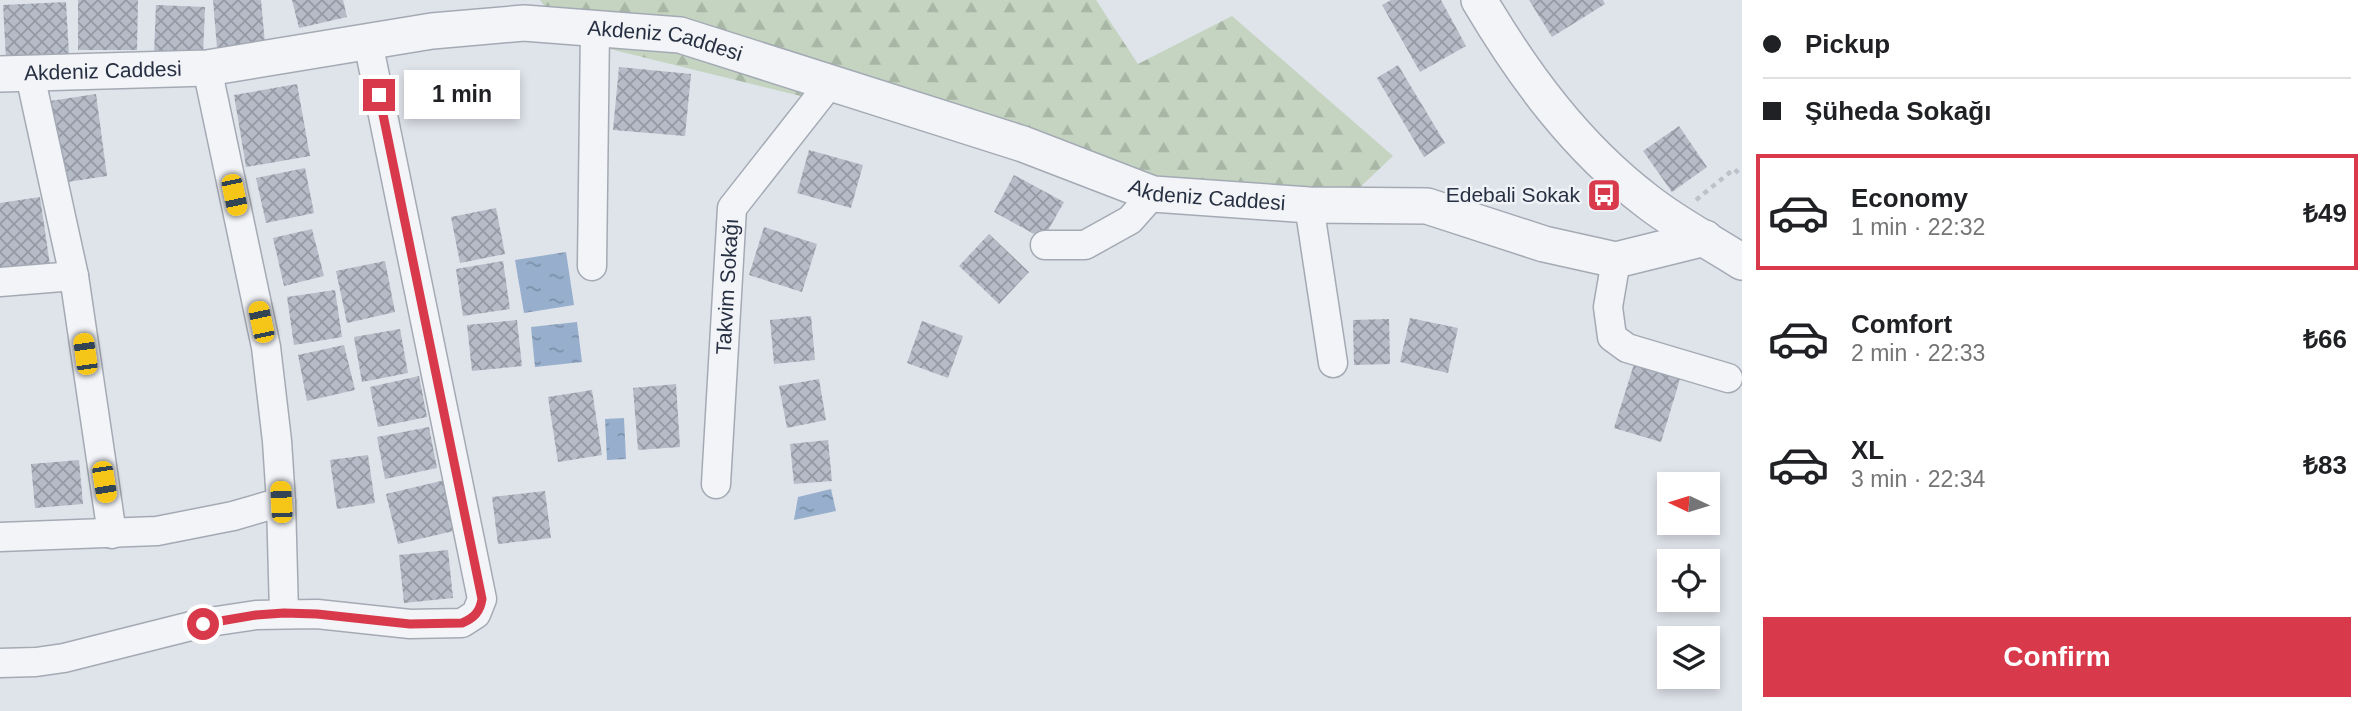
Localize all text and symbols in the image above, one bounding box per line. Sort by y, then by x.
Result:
street label: Akdeniz Caddesi [587,16,746,65]
text: Pickup [1805,29,1890,59]
street label: Akdeniz Caddesi [24,57,182,84]
callout: 1 min [404,70,519,119]
route end [363,79,395,111]
text: 1 min [432,81,492,107]
text: Şüheda Sokağı [1805,96,1991,126]
car [220,172,249,218]
street label: Akdeniz Caddesi [1126,174,1286,214]
bus stop icon: Edebali Sokak [1585,176,1623,214]
icon: car [1767,181,1830,244]
place label: Edebali Sokak [1446,183,1580,206]
text: Economy [1851,183,1968,213]
text: ₺49 [2303,198,2347,228]
text: 1 min · 22:32 [1851,214,1985,240]
street label: Takvim Sokağı [712,217,742,355]
car [247,299,276,345]
icon: car [1767,307,1830,370]
text: Comfort [1851,309,1952,339]
text: ₺66 [2303,324,2347,354]
car [72,332,99,376]
text: 2 min · 22:33 [1851,340,1985,366]
icon: car [1767,433,1830,496]
text: XL [1851,435,1884,465]
text: ₺83 [2303,450,2347,480]
car [91,460,118,504]
text: 3 min · 22:34 [1851,466,1985,492]
north arrow [1657,472,1720,536]
map controls [1657,472,1720,689]
car [270,480,293,524]
button: locate [1657,549,1720,612]
route start [187,608,219,640]
button: Confirm [1763,617,2351,697]
button: layers [1657,626,1720,689]

